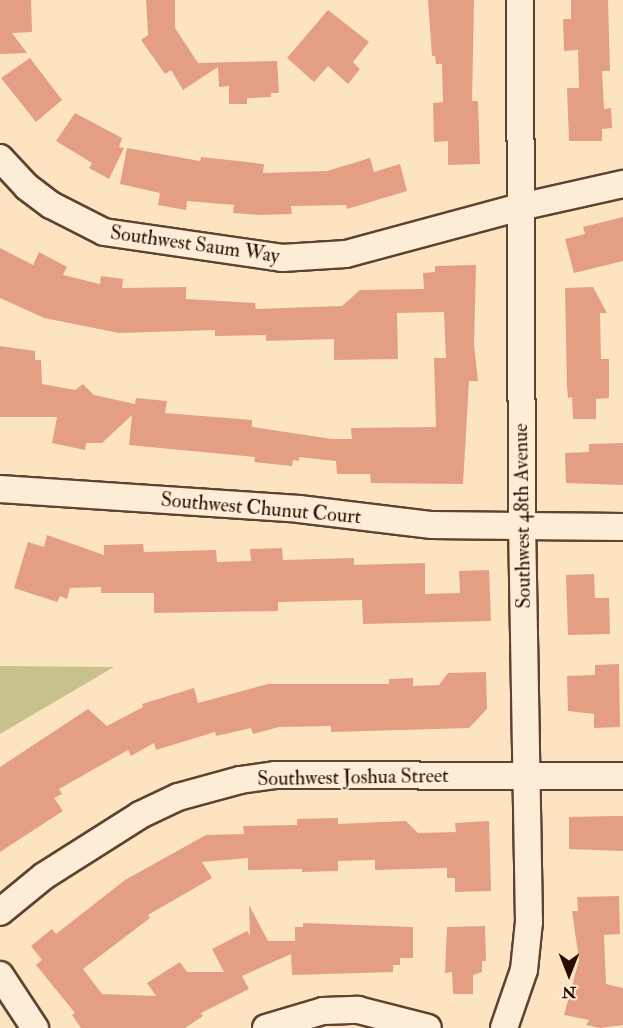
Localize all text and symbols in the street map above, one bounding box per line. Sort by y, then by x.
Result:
street label: Southwest Saum Way [109,220,281,268]
street label: Southwest 48th Avenue [508,423,536,609]
street label: Southwest Chunut Court [160,487,362,529]
street label: Southwest Joshua Street [257,763,449,791]
north arrow [539,944,599,1004]
text: N [562,982,576,1002]

